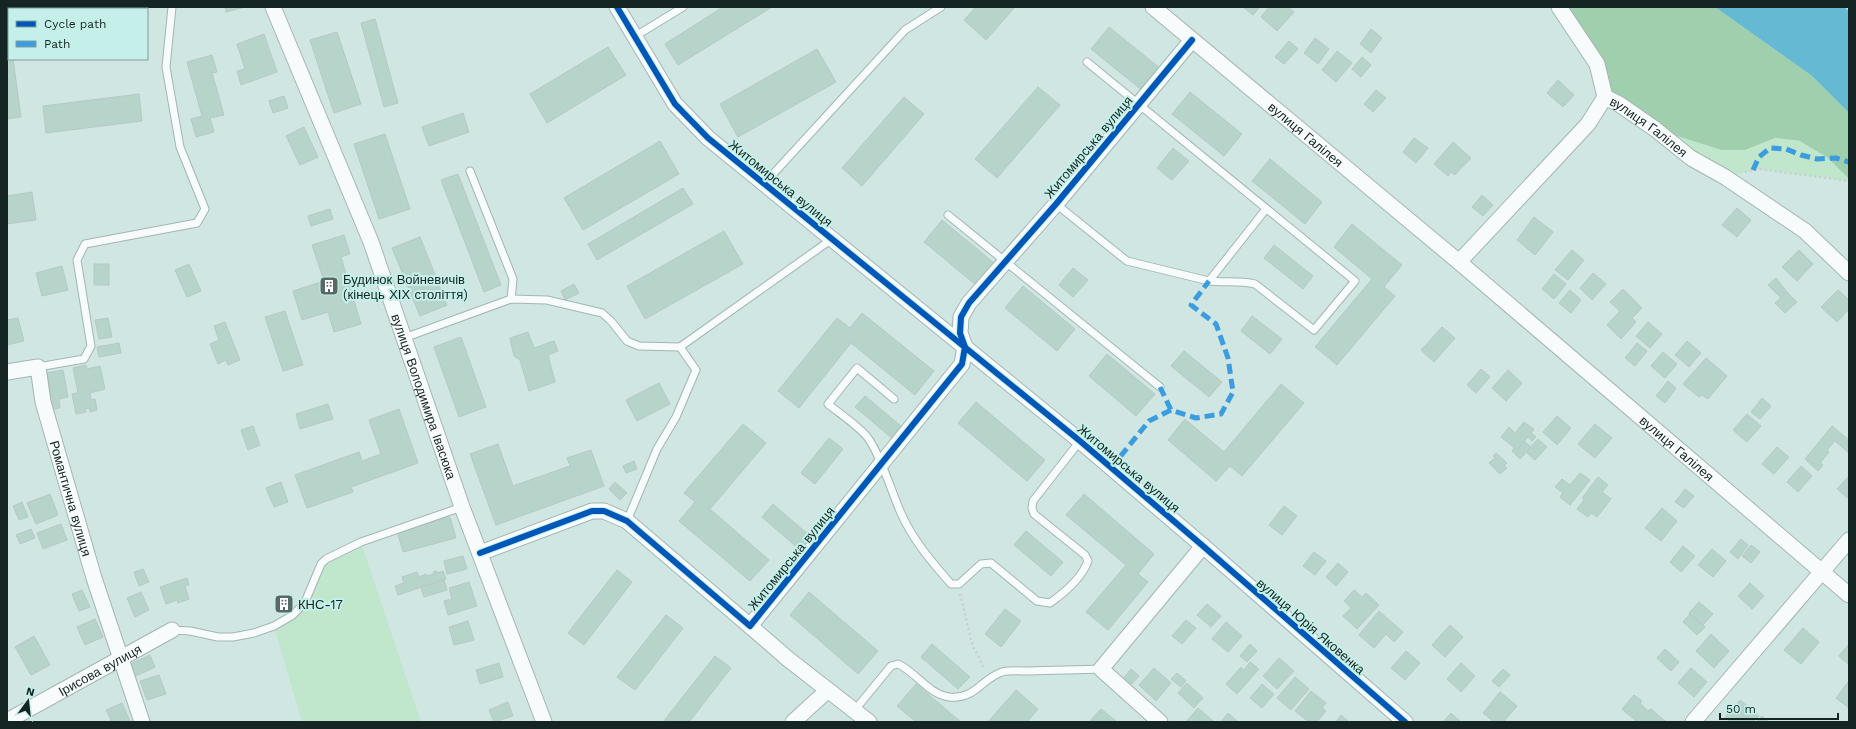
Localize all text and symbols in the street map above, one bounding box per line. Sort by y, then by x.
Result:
legend [8,8,148,60]
text: Cycle path [44,17,106,31]
text: Path [44,37,70,51]
street label: Житомирська вулиця [1041,93,1136,201]
street label: вулиця Галілея [1607,94,1690,160]
street label: вулиця Галілея [1265,99,1346,170]
street label: Житомирська вулиця [726,137,835,230]
place label: Будинок Войневичів (кінець ХІХ століття) [343,272,468,302]
building icon: Будинок Войневичів (кінець ХІХ століття) [318,275,340,297]
street label: вулиця Володимира Івасюка [388,312,459,482]
street label: вулиця Галілея [1637,413,1717,484]
street label: Житомирська вулиця [1075,421,1183,516]
street label: Романтична вулиця [47,439,94,558]
street label: Житомирська вулиця [745,504,838,613]
street label: вулиця Юрія Яковенка [1254,575,1368,678]
building icon: КНС-17 [273,593,295,615]
place label: КНС-17 [298,597,343,612]
street label: Ірисова вулиця [56,641,144,699]
north arrow [8,681,48,721]
text: N [25,684,36,699]
scale bar [1720,695,1838,721]
text: 50 m [1726,702,1756,716]

